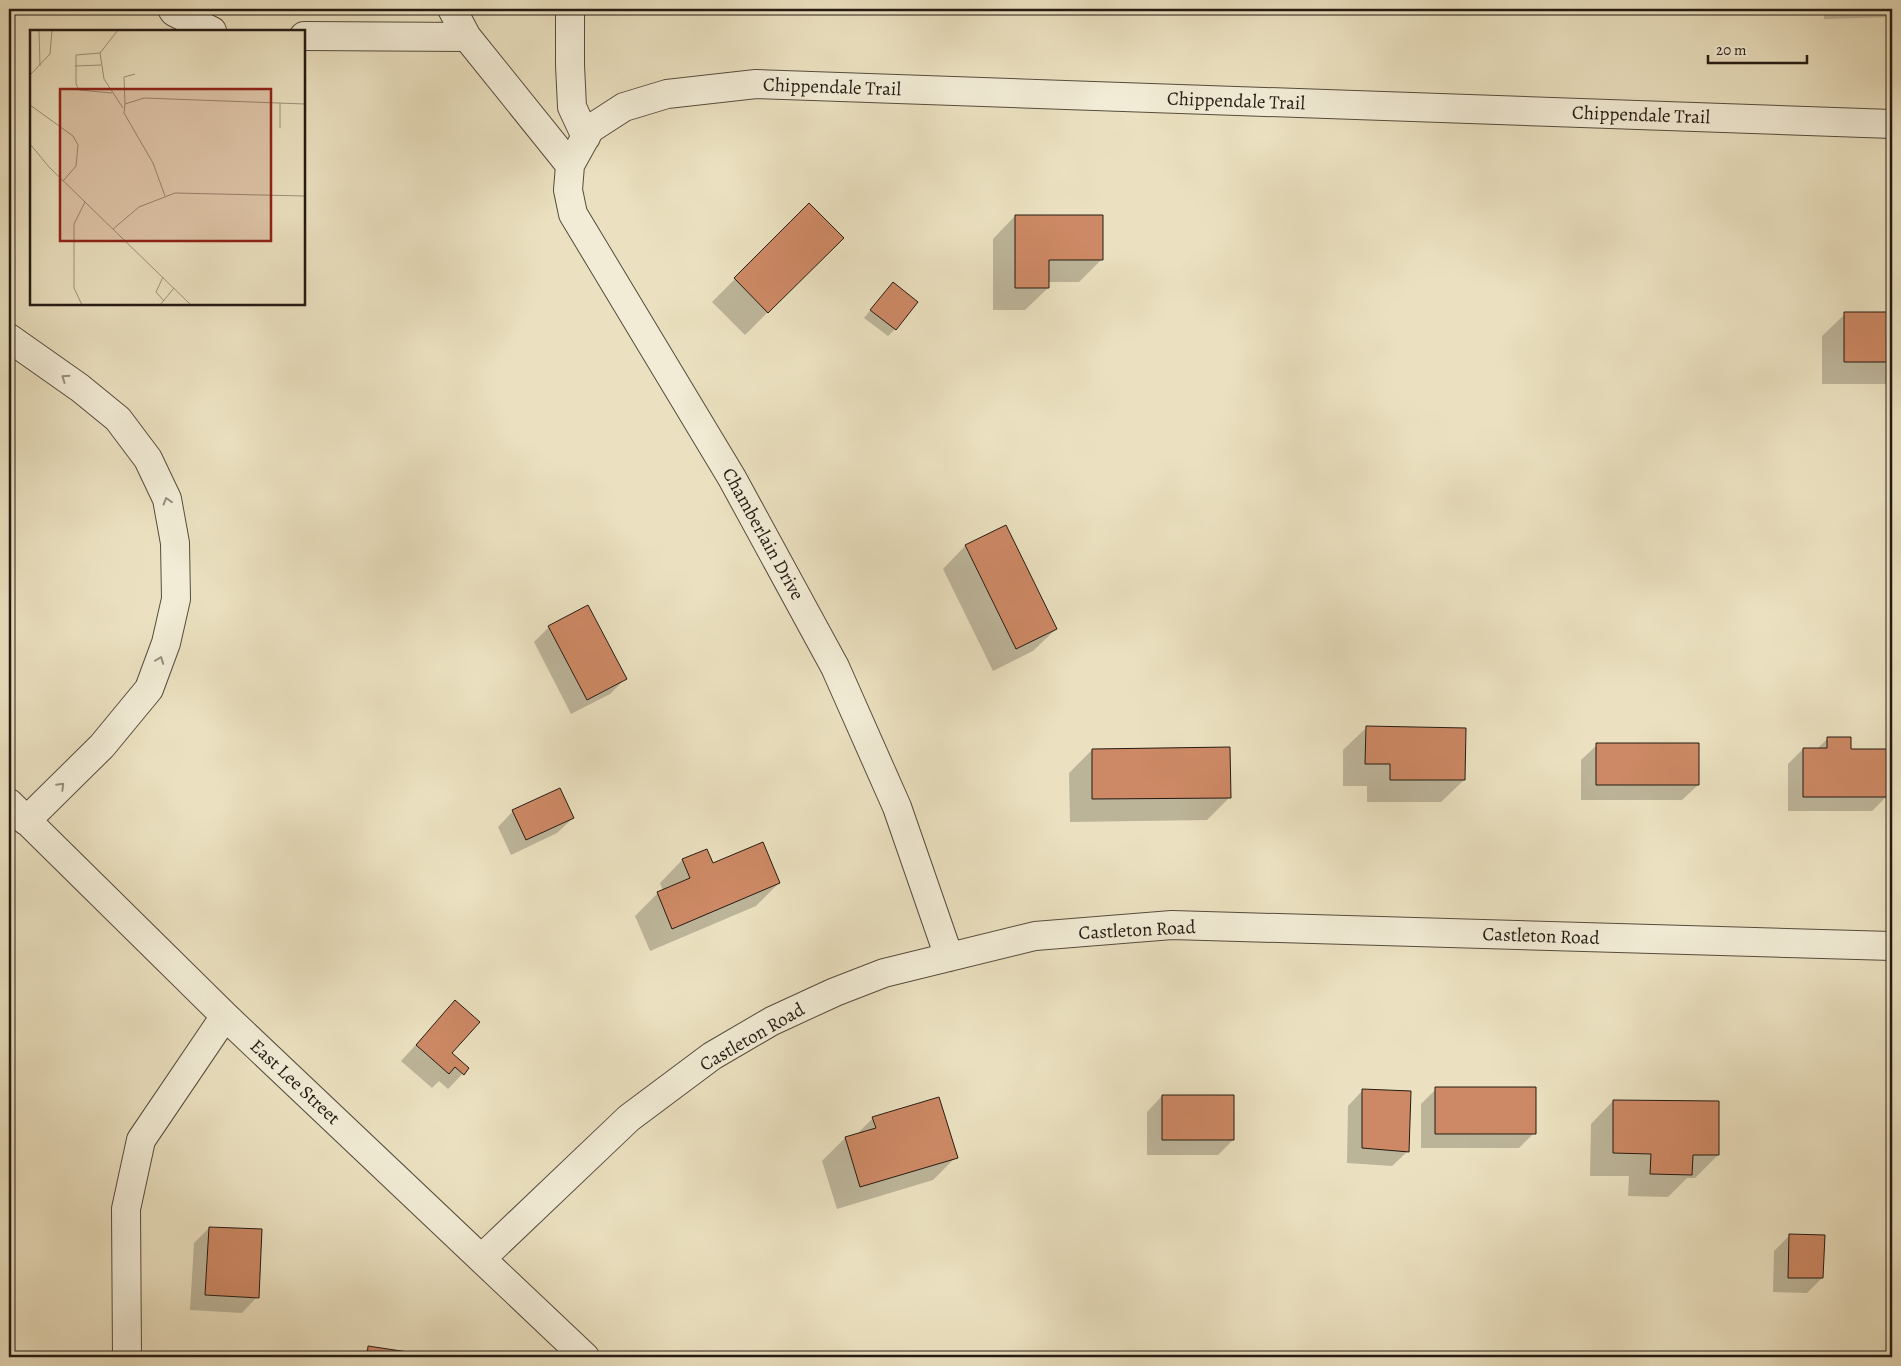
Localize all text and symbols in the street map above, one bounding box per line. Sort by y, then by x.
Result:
inset map [30,30,305,305]
scale bar [1708,32,1807,64]
text: 20 m [1716,40,1747,60]
street label: Chippendale Trail [763,72,902,102]
street label: Chippendale Trail [1167,86,1306,116]
street label: Chippendale Trail [1572,100,1711,130]
one-way arrow [62,375,71,384]
street label: Chamberlain Drive [716,463,810,605]
one-way arrow [162,497,172,505]
one-way arrow [154,656,164,665]
one-way arrow [55,783,64,792]
street label: Castleton Road [1078,914,1197,946]
street label: Castleton Road [1482,921,1601,951]
street label: Castleton Road [695,996,810,1078]
street label: East Lee Street [244,1033,346,1131]

